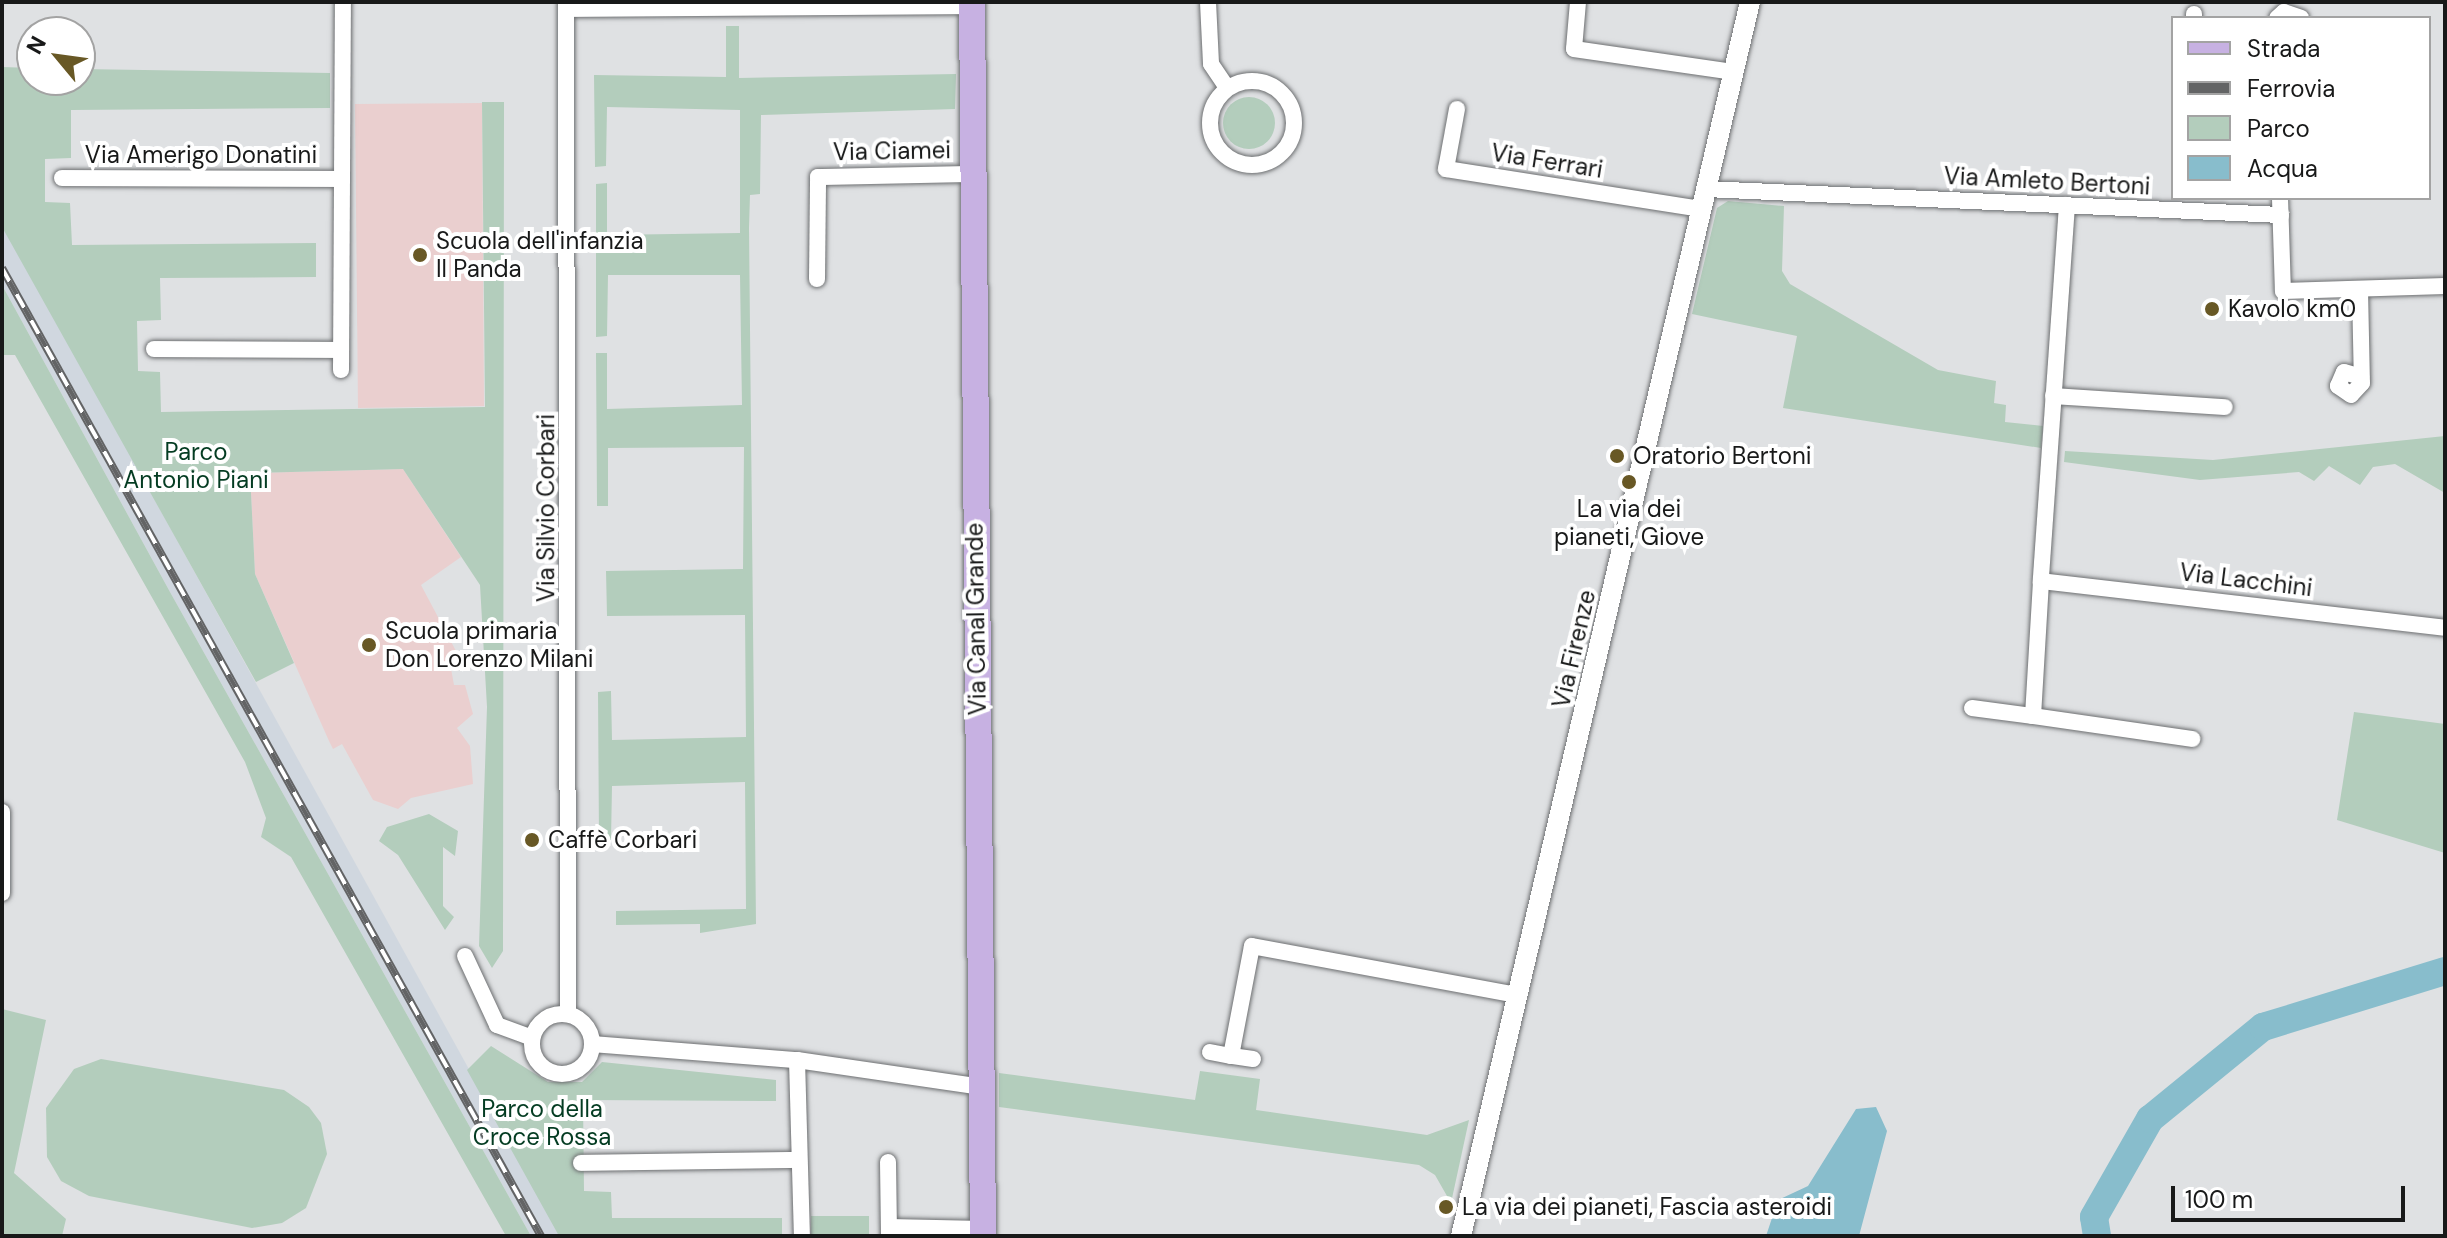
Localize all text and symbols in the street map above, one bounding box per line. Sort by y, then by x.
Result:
north arrow [16,16,96,96]
legend [2171,16,2431,200]
text: N [20,31,53,59]
text: Strada [2247,33,2320,64]
text: Ferrovia [2247,73,2335,104]
text: Parco [2247,113,2310,144]
street label: Via Ciamei [833,136,951,166]
street label: Via Ferrari [1489,138,1605,184]
street label: Via Amerigo Donatini [85,141,317,169]
text: Acqua [2247,153,2318,184]
street label: Via Amleto Bertoni [1943,161,2151,201]
place label: Scuola dell'infanzia Il Panda [436,227,643,283]
marker: Scuola dell'infanzia Il Panda [411,246,429,264]
place label: Kavolo km0 [2228,295,2356,323]
marker: Kavolo km0 [2203,300,2221,318]
street label: Via Silvio Corbari [532,414,560,602]
park label: Parco Antonio Piani [123,438,269,494]
place label: Oratorio Bertoni [1633,442,1812,470]
marker: Oratorio Bertoni [1608,447,1626,465]
marker: La via dei pianeti, Giove [1620,473,1638,491]
place label: La via dei pianeti, Giove [1554,495,1704,551]
street label: Via Canal Grande [960,522,992,716]
street label: Via Lacchini [2178,558,2314,602]
street label: Via Firenze [1546,587,1602,711]
place label: Scuola primaria Don Lorenzo Milani [385,617,594,673]
marker: Scuola primaria Don Lorenzo Milani [360,636,378,654]
place label: Caffè Corbari [548,826,697,854]
marker: Caffè Corbari [523,831,541,849]
park label: Parco della Croce Rossa [473,1095,611,1151]
scale bar [2175,1170,2409,1220]
text: 100 m [2185,1184,2253,1215]
place label: La via dei pianeti, Fascia asteroidi [1462,1193,1832,1221]
marker: La via dei pianeti, Fascia asteroidi [1437,1198,1455,1216]

